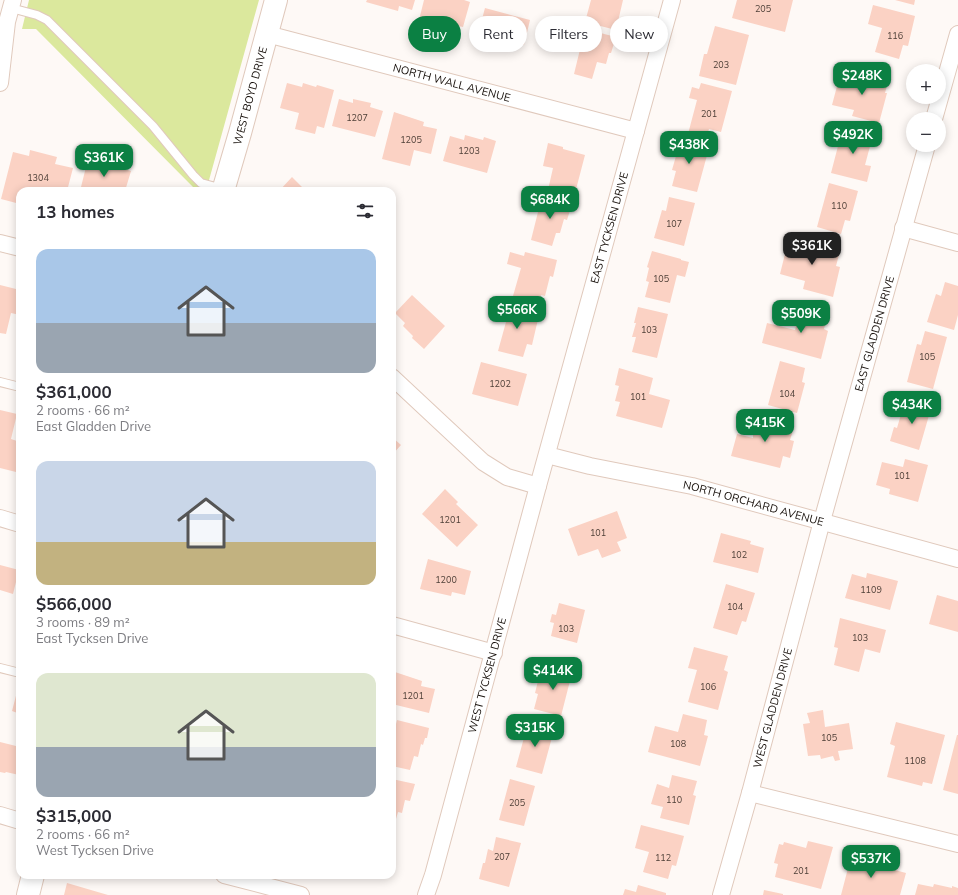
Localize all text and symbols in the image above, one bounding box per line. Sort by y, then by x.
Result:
house number: 205 [755,3,772,14]
chip: Buy [408,16,461,52]
chip: Rent [469,16,527,52]
chip: Filters [535,16,602,52]
chip: New [610,16,668,52]
house number: 116 [887,30,903,41]
street label: WEST BOYD DRIVE [230,45,270,146]
house number: 203 [713,59,729,70]
street label: NORTH WALL AVENUE [391,60,512,105]
pin: $248K [834,62,890,96]
map controls [906,64,946,152]
button: + [906,64,946,104]
text: $248K [842,67,882,83]
house number: 201 [701,108,717,119]
house number: 1207 [346,112,368,123]
button: − [906,112,946,152]
pin: $492K [825,121,881,155]
text: $492K [833,126,873,142]
pin: $438K [661,131,717,165]
house number: 1205 [400,134,422,145]
text: $438K [669,136,709,152]
pin: $361K [76,144,132,178]
house number: 1203 [458,145,480,156]
text: $361K [84,149,124,165]
street label: EAST TYCKSEN DRIVE [587,170,631,285]
house number: 1304 [27,172,49,183]
pin: $684K [522,186,578,220]
text: $684K [530,191,570,207]
icon: filters [354,200,376,222]
house number: 110 [831,200,847,211]
text: 13 homes [36,201,115,222]
house number: 107 [666,218,682,229]
pin: $361K [784,232,840,266]
text: $361K [792,237,832,253]
house number: 105 [653,273,670,284]
street label: EAST GLADDEN DRIVE [852,274,897,393]
icon: home [170,275,242,347]
pin: $566K [489,296,545,330]
pin: $509K [773,300,829,334]
text: $566K [497,301,537,317]
text: $509K [781,305,821,321]
house number: 103 [641,324,657,335]
house number: 105 [919,351,936,362]
house number: 1202 [489,378,511,389]
text: $361,000 [36,381,112,402]
house number: 104 [779,388,796,399]
house number: 101 [630,391,646,402]
pin: $434K [884,391,940,425]
text: $434K [892,396,932,412]
text: 2 rooms · 66 m² [36,402,130,418]
pin: $415K [737,409,793,443]
text: $415K [745,414,785,430]
text: East Gladden Drive [36,418,151,434]
house number: 101 [894,470,910,481]
street label: NORTH ORCHARD AVENUE [682,477,825,529]
icon: home [170,487,242,559]
house number: 1201 [439,514,461,525]
house number: 101 [590,527,606,538]
house number: 102 [731,549,747,560]
house number: 1200 [435,574,457,585]
house number: 1109 [860,584,882,595]
text: $566,000 [36,593,112,614]
house number: 104 [727,601,744,612]
text: 3 rooms · 89 m² [36,614,130,630]
street label: WEST TYCKSEN DRIVE [465,616,509,735]
house number: 103 [558,623,574,634]
text: East Tycksen Drive [36,630,148,646]
house number: 103 [852,632,868,643]
street label: WEST GLADDEN DRIVE [750,646,795,770]
pin: $414K [525,657,581,691]
text: $414K [533,662,573,678]
house number: 106 [700,681,716,692]
house number: 1201 [402,690,424,701]
icon: home [170,699,242,771]
pin: $315K [507,714,563,748]
text: $315K [515,719,555,735]
house number: 105 [821,732,838,743]
house number: 108 [670,738,686,749]
house number: 1108 [904,755,926,766]
house number: 110 [666,794,682,805]
house number: 205 [509,797,526,808]
text: $315,000 [36,805,112,826]
text: 2 rooms · 66 m² [36,826,130,842]
text: West Tycksen Drive [36,842,154,858]
pin: $537K [843,845,899,879]
text: $537K [851,850,891,866]
house number: 207 [494,851,510,862]
house number: 112 [655,852,671,863]
house number: 201 [793,865,809,876]

